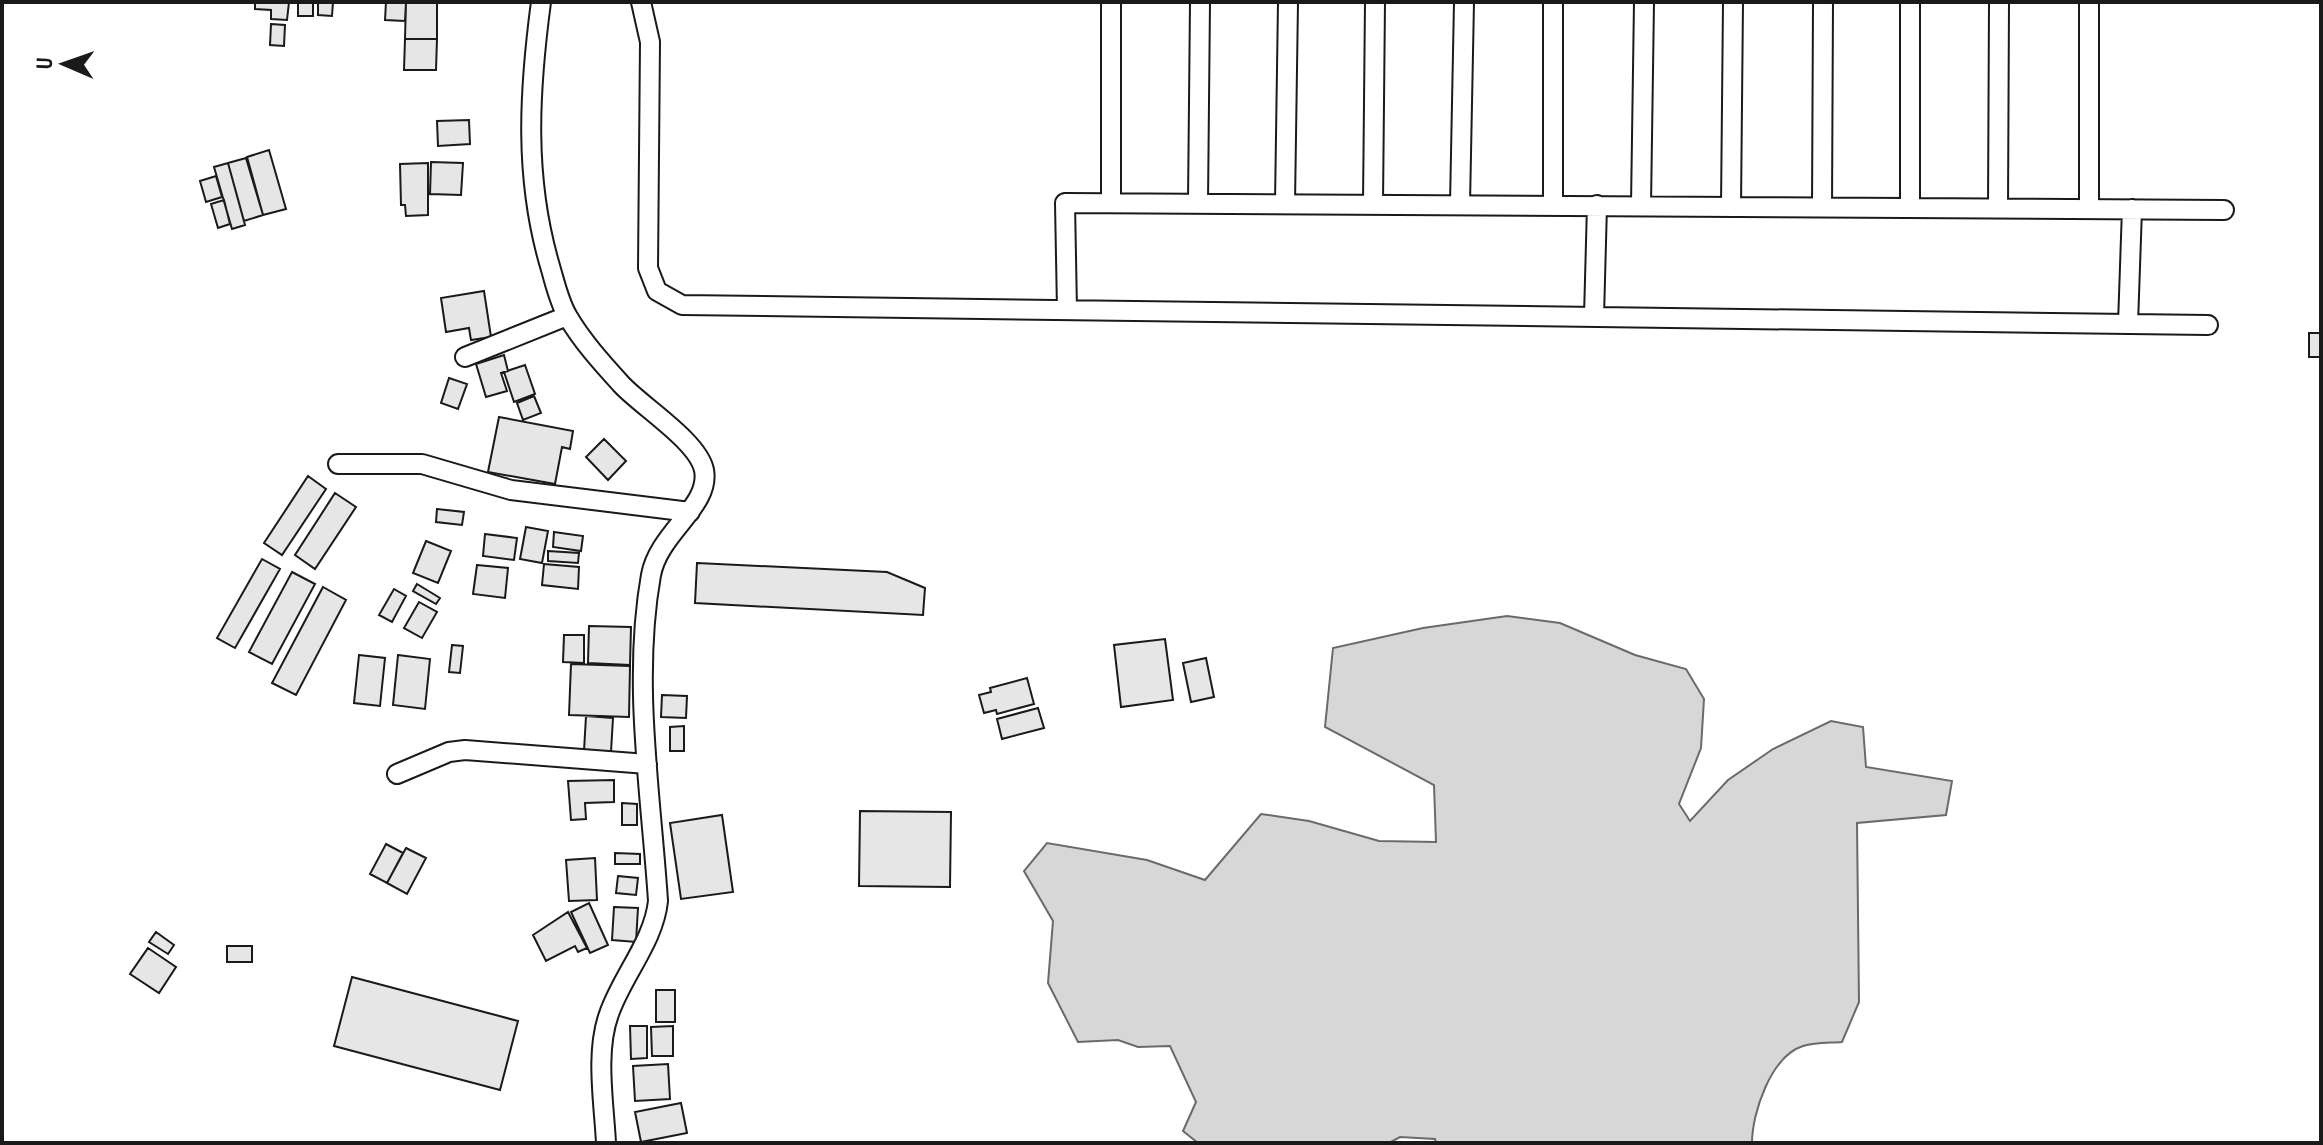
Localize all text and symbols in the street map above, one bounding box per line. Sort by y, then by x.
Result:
north arrow [24,24,104,104]
text: U [30,57,58,69]

